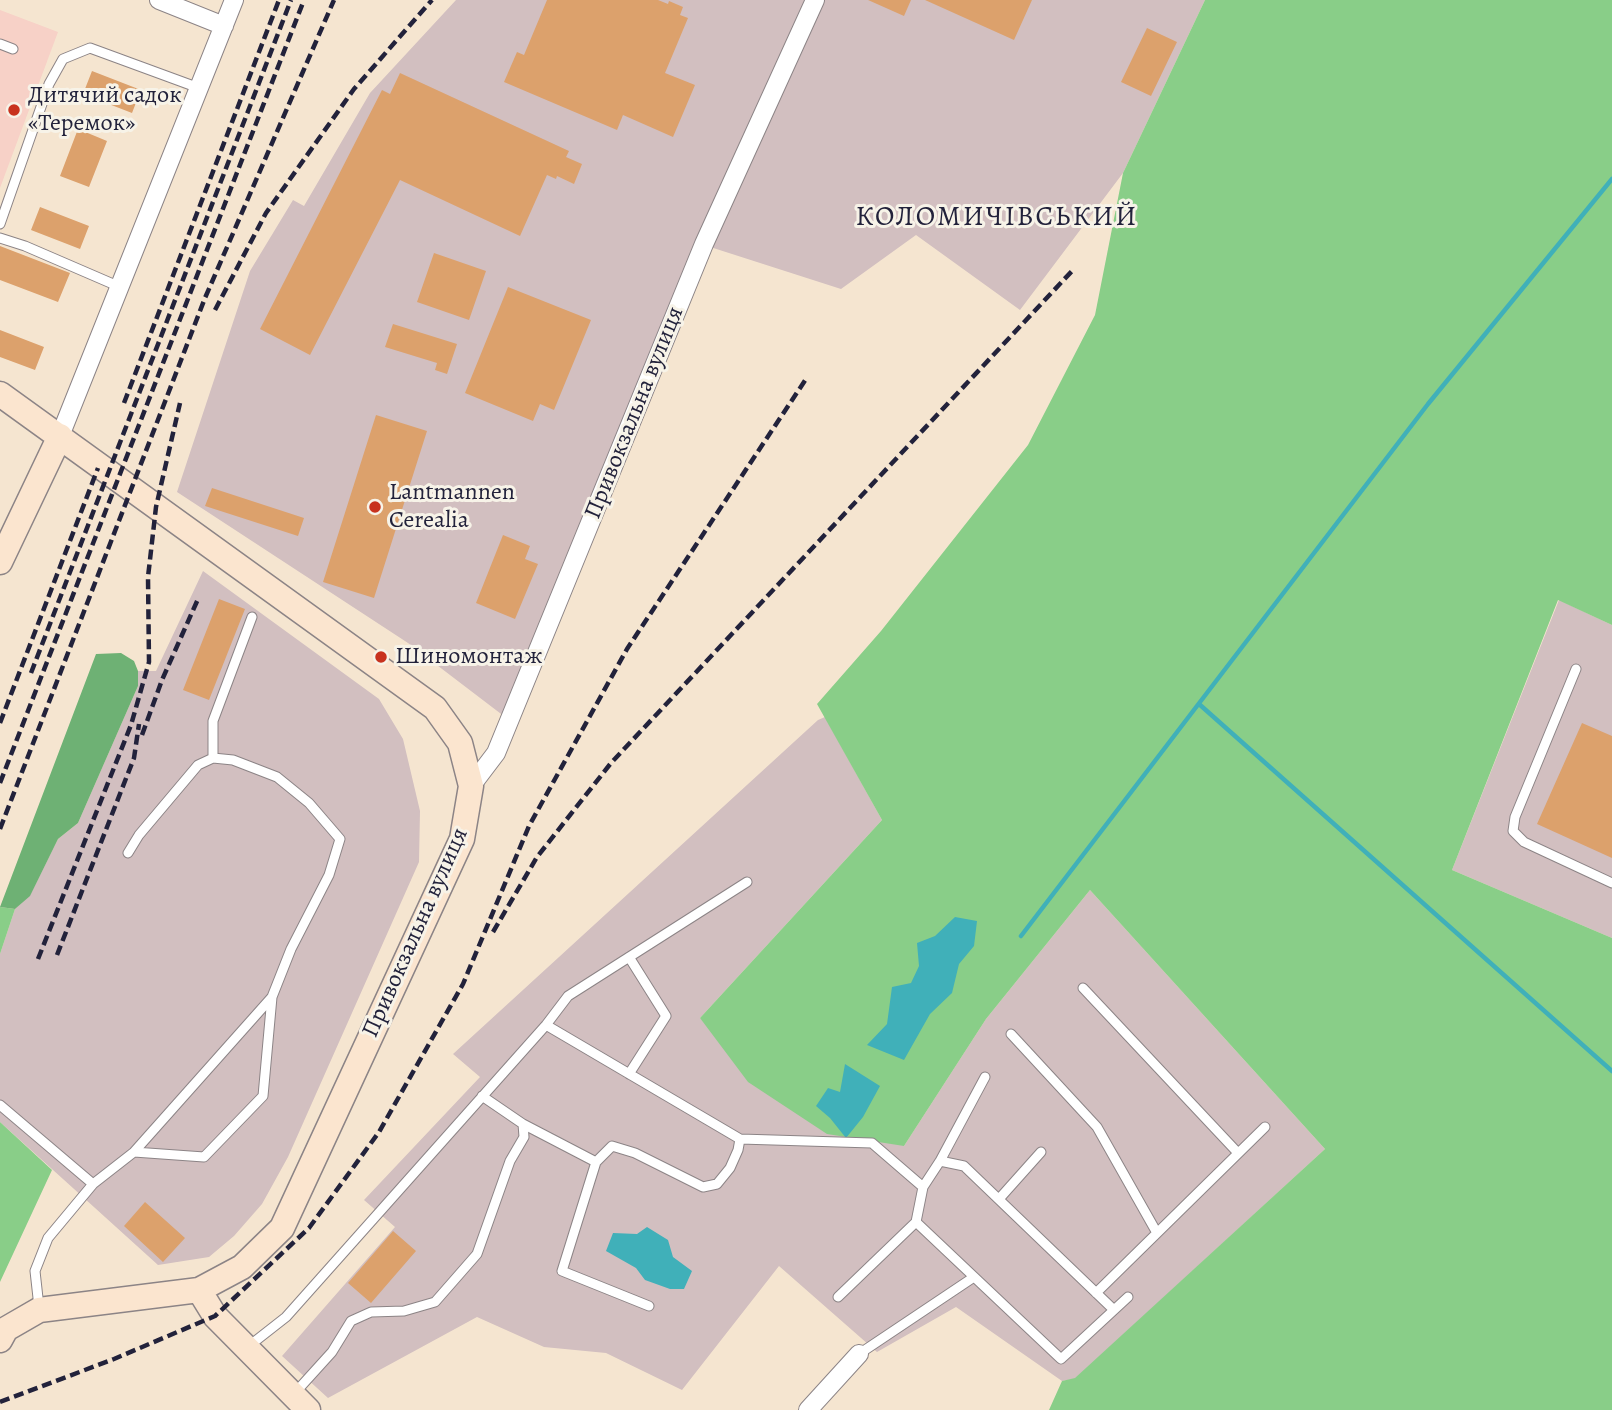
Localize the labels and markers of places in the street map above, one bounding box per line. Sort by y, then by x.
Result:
place label: Дитячий садок «Теремок» [28,82,182,138]
marker: Дитячий садок «Теремок» [6,102,22,118]
place label: Lantmannen Cerealia [389,479,515,535]
marker: Lantmannen Cerealia [367,499,383,515]
place label: Шиномонтаж [395,643,542,671]
marker: Шиномонтаж [373,649,389,665]

